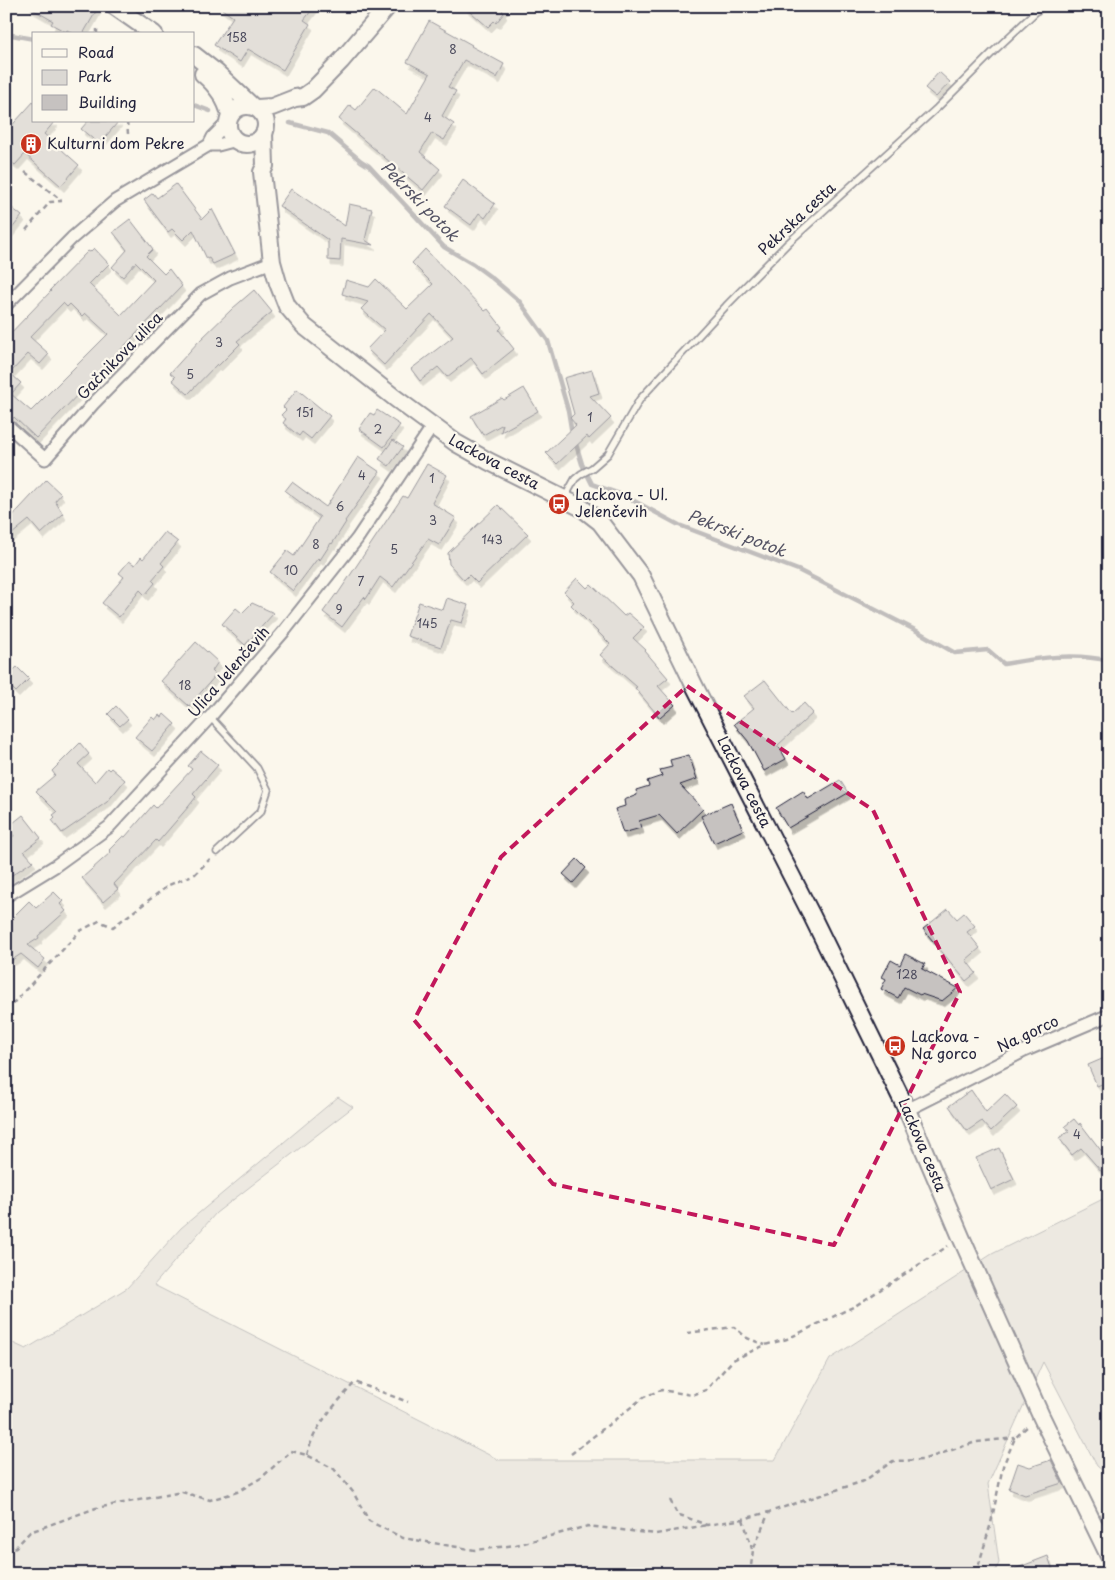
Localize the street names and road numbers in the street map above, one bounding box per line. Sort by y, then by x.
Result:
street label: Pekrska cesta [752,175,840,260]
street label: Gačnikova ulica [71,305,168,404]
street label: Lackova cesta [445,427,545,495]
street label: Ulica Jelenčevih [182,620,274,722]
street label: Lackova cesta [712,732,779,832]
street label: Na gorco [993,1008,1062,1057]
street label: Lackova cesta [893,1094,954,1195]

